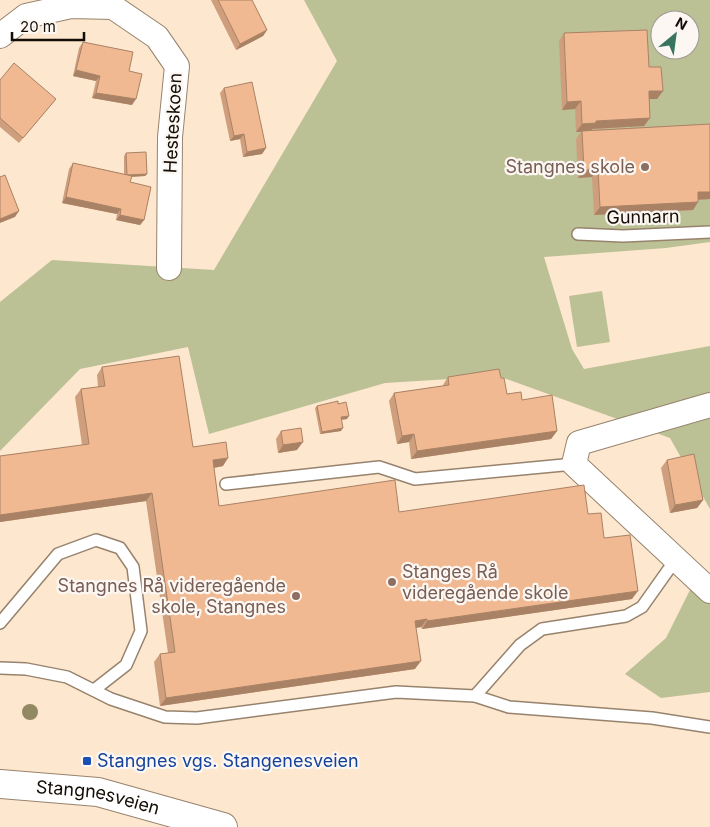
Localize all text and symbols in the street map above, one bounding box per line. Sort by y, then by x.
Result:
scale bar [12,10,85,42]
north arrow [650,10,700,60]
text: N [673,13,690,33]
text: 20 m [20,17,56,36]
street label: Hesteskoen [159,72,186,174]
place label: Stangnes skole [505,156,635,177]
marker: Stangnes skole [639,161,651,173]
street label: Gunnarn [606,205,680,228]
place label: Stanges Rå videregående skole [402,561,568,603]
place label: Stangnes Rå videregående skole, Stangnes [58,575,286,617]
marker: Stanges Rå videregående skole [386,576,398,588]
marker: Stangnes Rå videregående skole, Stangnes [290,590,302,602]
place label: Stangnes vgs. Stangenesveien [97,750,359,771]
marker: Stangnes vgs. Stangenesveien [81,755,93,767]
street label: Stangnesveien [35,776,162,819]

